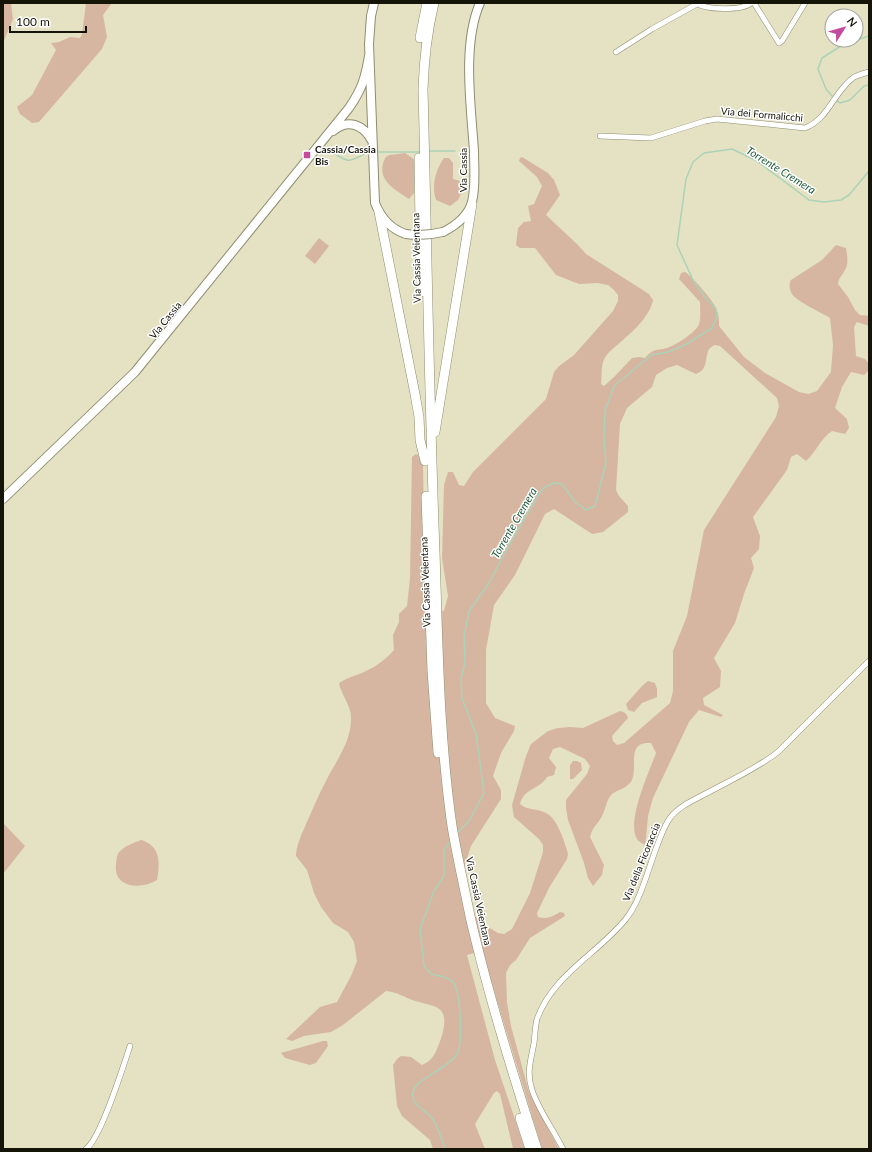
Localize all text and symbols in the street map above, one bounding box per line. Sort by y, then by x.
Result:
scale bar [10,8,86,34]
north arrow [824,8,864,48]
text: 100 m [16,14,50,29]
text: N [845,14,860,29]
street label: Via dei Formalicchi [720,104,804,124]
place label: Cassia/Cassia Bis [315,143,376,167]
water label: Torrente Cremera [744,143,819,196]
street label: Via Cassia [457,148,469,192]
marker: Cassia/Cassia Bis [302,150,312,160]
street label: Via Cassia Veientana [409,213,423,303]
street label: Via Cassia [146,299,184,341]
water label: Torrente Cremera [488,485,539,560]
street label: Via Cassia Veientana [417,537,433,627]
street label: Via della Ficoraccia [620,821,662,903]
street label: Via Cassia Veientana [464,856,494,946]

